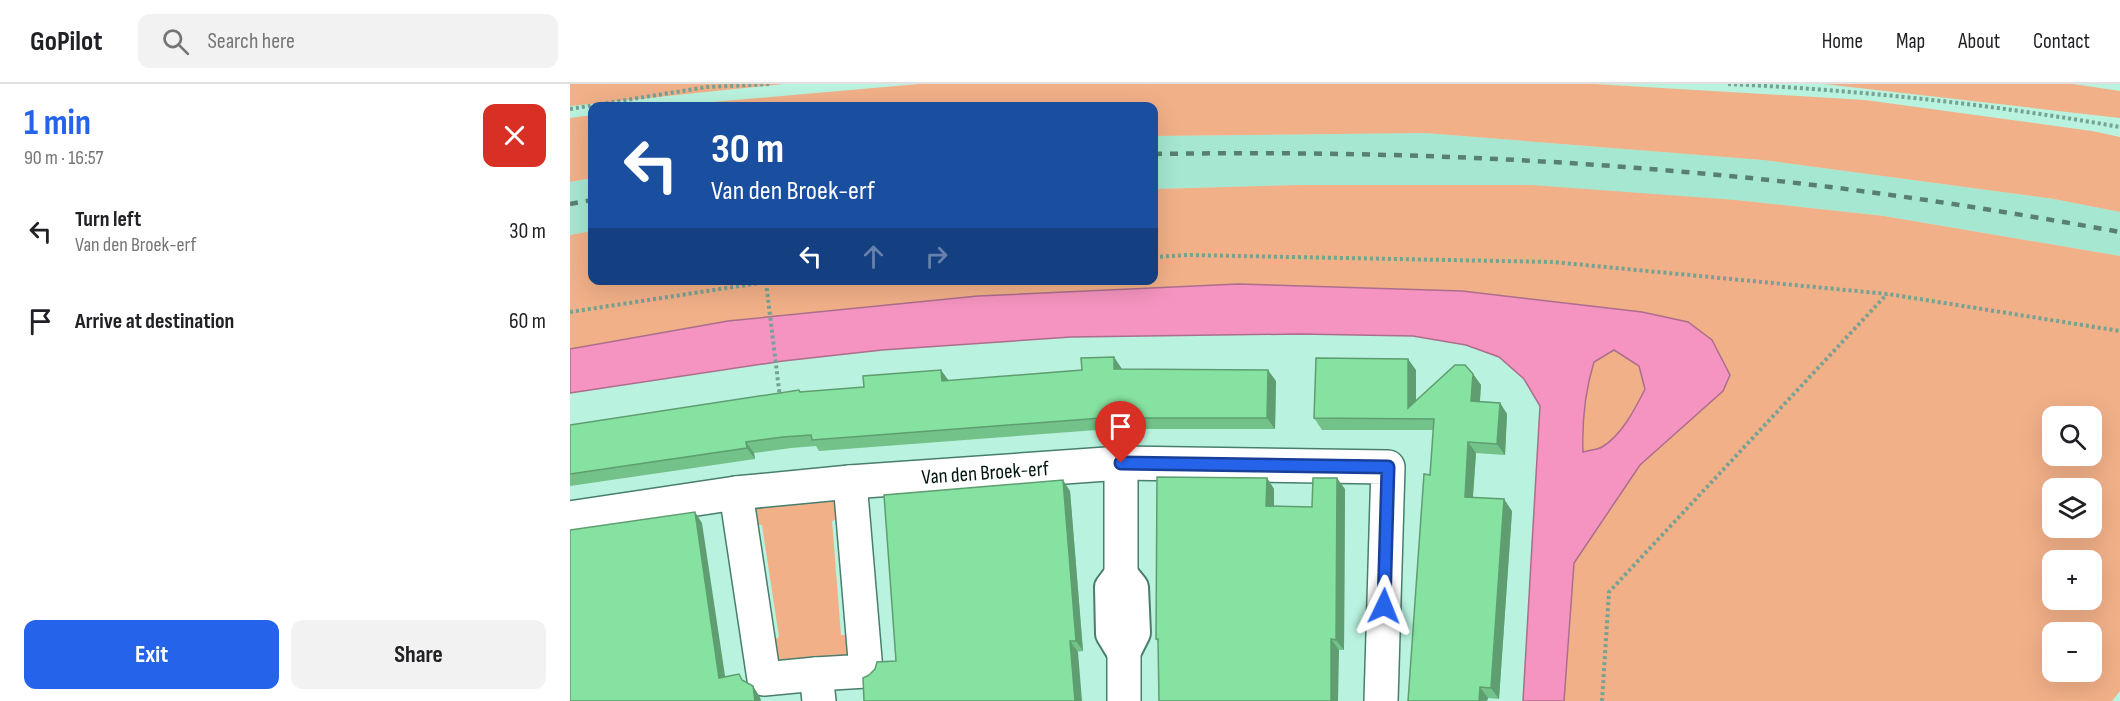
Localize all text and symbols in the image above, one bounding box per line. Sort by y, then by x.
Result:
search box [138,14,558,68]
text: GoPilot [30,25,102,58]
icon: search [159,25,192,58]
text: Search here [207,28,295,55]
text: Home [1822,29,1863,54]
text: Map [1896,29,1925,54]
text: About [1958,29,2000,54]
text: Contact [2033,29,2090,54]
text: 1 min [24,102,91,145]
button: close [483,104,546,167]
text: 30 m [711,124,784,175]
icon: left [612,126,690,204]
text: 90 m · 16:57 [24,146,104,170]
text: Van den Broek-erf [711,175,875,207]
text: Turn left [75,206,141,233]
icon: left [24,215,57,248]
text: 30 m [509,218,546,245]
text: Van den Broek-erf [75,233,196,257]
icon: left [794,240,827,273]
icon: ahead [857,240,890,273]
icon: right [920,240,953,273]
icon: arrive [24,305,57,338]
text: Arrive at destination [75,308,234,335]
text: 60 m [509,308,546,335]
pin [1095,401,1146,463]
map controls [2042,406,2102,682]
button: search [2042,406,2102,466]
icon: arrive [1104,410,1137,443]
street label: Van den Broek-erf [921,456,1051,490]
button: layers [2042,478,2102,538]
button: + [2042,550,2102,610]
position arrow [1352,574,1416,638]
button: Exit [24,620,279,689]
button: Share [291,620,546,689]
button: − [2042,622,2102,682]

